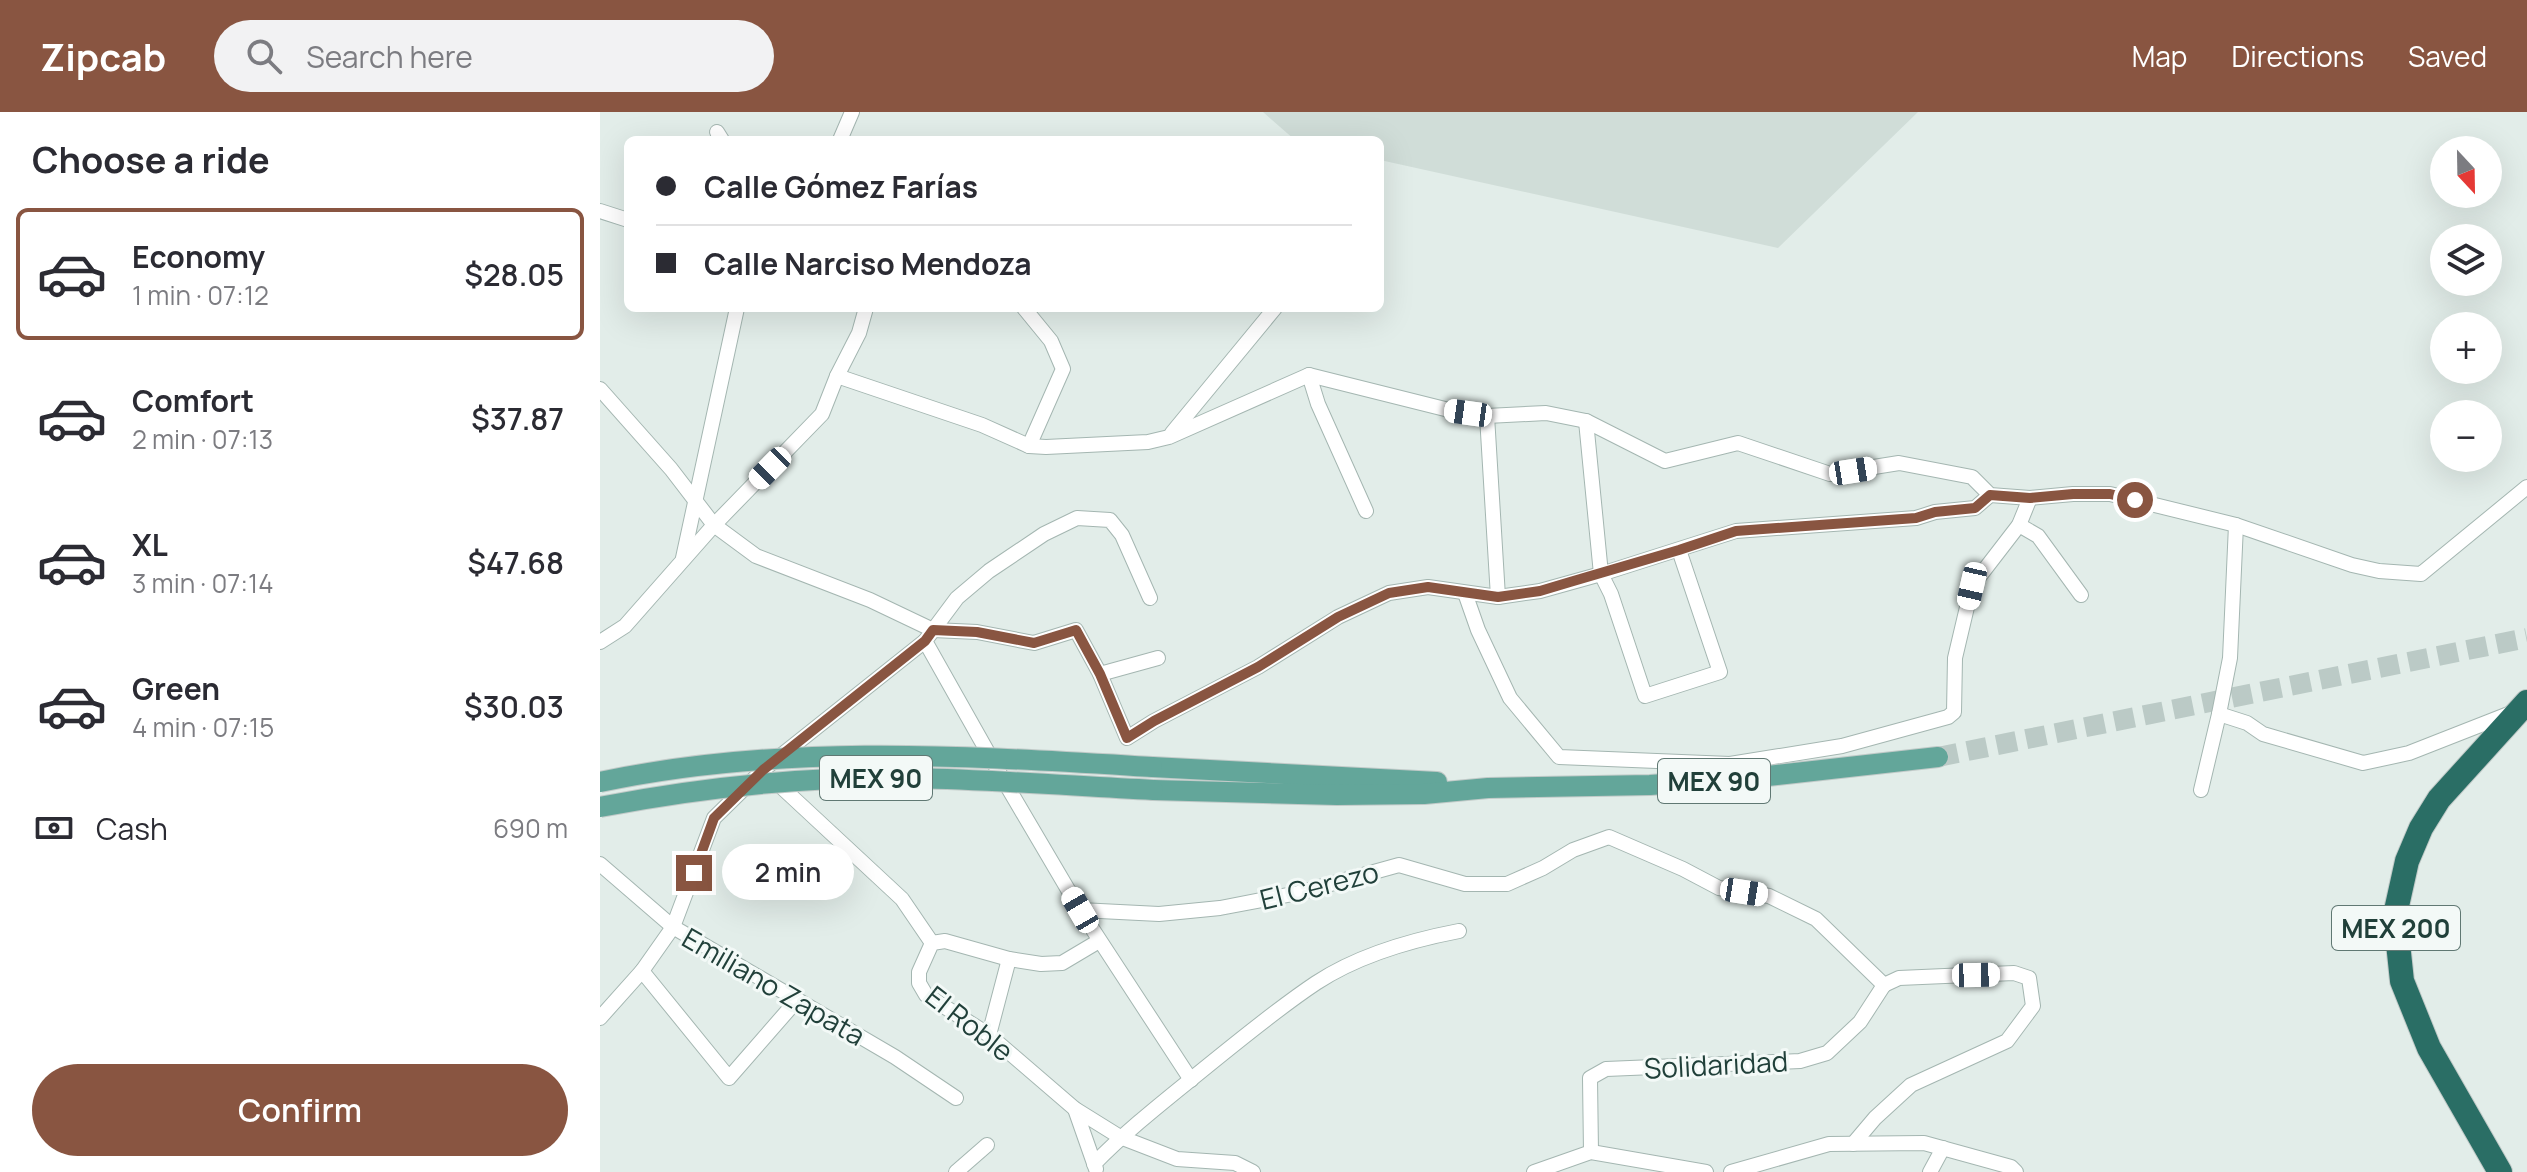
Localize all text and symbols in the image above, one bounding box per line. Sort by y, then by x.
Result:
search box [214,20,774,92]
text: Zipcab [40,30,166,82]
icon: search [242,34,286,78]
text: Search here [306,36,473,77]
text: Map [2132,37,2187,75]
text: Directions [2231,37,2364,75]
text: Saved [2408,37,2487,75]
text: Choose a ride [32,135,270,184]
north arrow [2430,136,2502,208]
map controls [2430,136,2502,472]
text: Calle Gómez Farías [704,166,978,207]
button: layers [2430,224,2502,296]
text: Economy [132,236,265,277]
icon: car [36,238,108,310]
text: Calle Narciso Mendoza [704,243,1031,284]
text: $28.05 [465,254,564,295]
text: 1 min · 07:12 [132,277,269,313]
button: + [2430,312,2502,384]
text: Comfort [132,380,254,421]
icon: car [36,382,108,454]
text: $37.87 [471,398,564,439]
car [1443,398,1493,428]
button: − [2430,400,2502,472]
text: 2 min · 07:13 [132,421,273,457]
car [745,443,795,493]
car [1827,455,1879,487]
route start [2117,482,2153,518]
text: XL [132,524,168,565]
icon: car [36,526,108,598]
text: $47.68 [467,542,564,583]
car [1955,560,1989,612]
text: 3 min · 07:14 [132,565,274,601]
text: Green [132,668,220,709]
icon: car [36,670,108,742]
text: $30.03 [464,686,564,727]
text: 4 min · 07:15 [132,709,274,745]
road number: MEX 90 [820,756,932,800]
road number: MEX 90 [1658,759,1770,803]
icon: cash [32,806,76,850]
text: Cash [96,808,168,849]
text: 690 m [493,810,568,846]
callout: 2 min [722,845,854,901]
street label: El Cerezo [1256,852,1382,918]
text: 2 min [755,854,821,890]
route end [676,855,712,891]
car [1718,876,1770,908]
car [1058,883,1102,937]
road number: MEX 200 [2332,906,2460,950]
street label: Emiliano Zapata [676,918,872,1054]
car [1952,963,2000,987]
street label: El Roble [918,977,1022,1069]
street label: Solidaridad [1643,1041,1789,1087]
button: Confirm [32,1064,568,1156]

